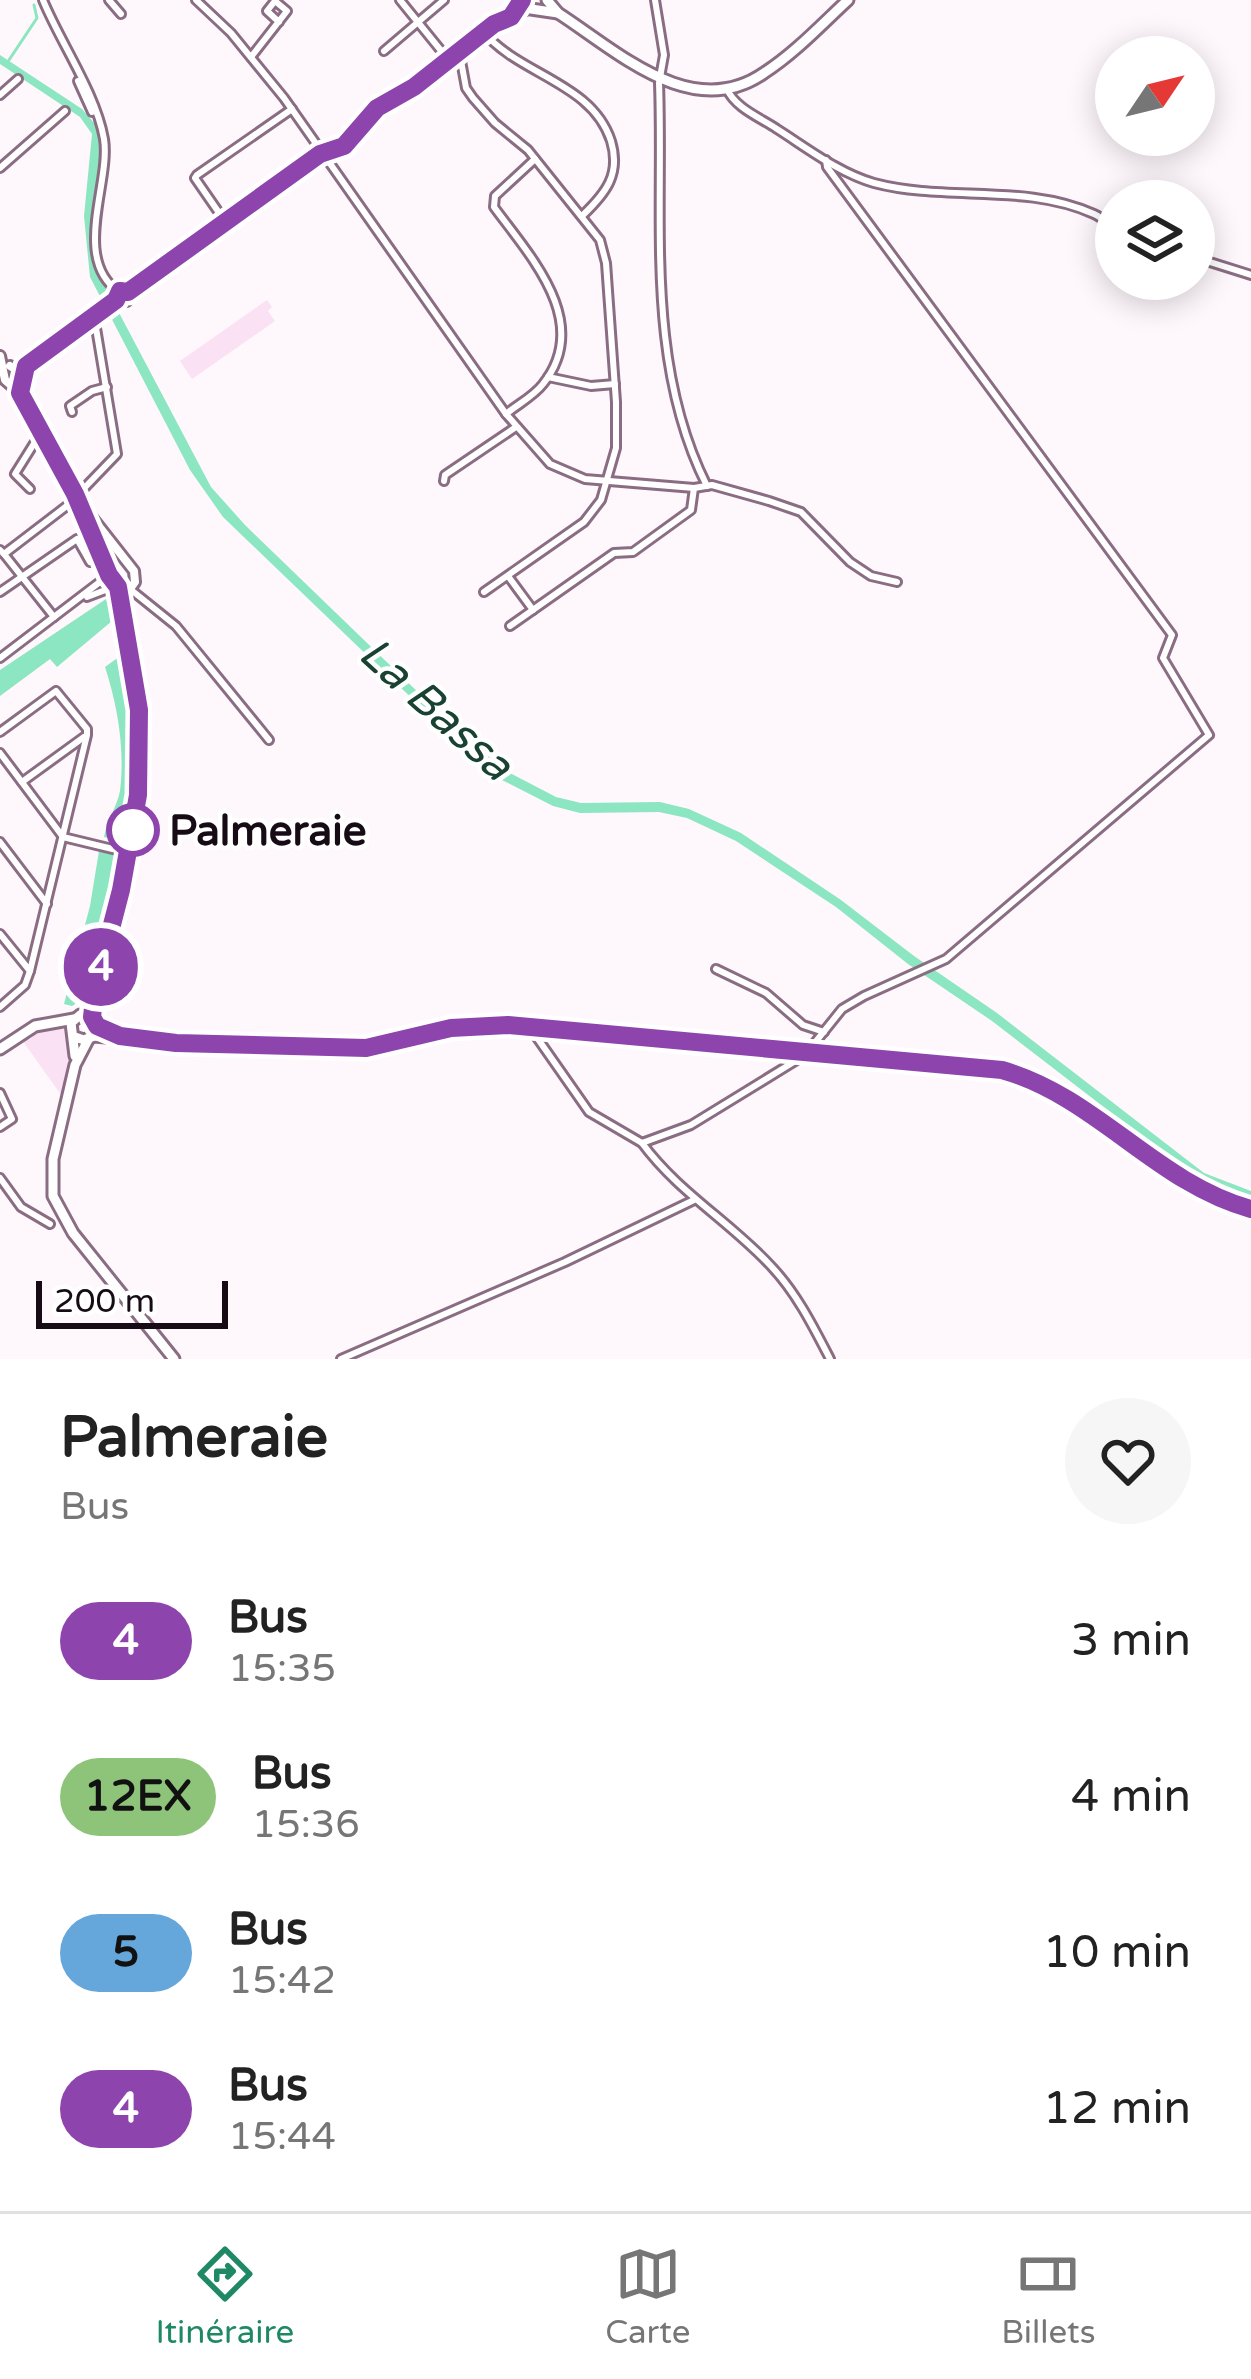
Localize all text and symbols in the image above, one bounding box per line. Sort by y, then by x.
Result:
north arrow [1095,36,1215,156]
map controls [1095,36,1215,300]
button: layers [1095,180,1215,300]
water label: La Bassa [348,627,525,794]
marker: Palmeraie [108,805,158,855]
place label: Palmeraie [169,806,366,857]
line badge: 4 [62,928,140,1006]
text: 4 [88,941,114,992]
scale bar [36,1275,228,1328]
text: 200 m [54,1282,155,1321]
button: heart [1065,1398,1191,1524]
text: Palmeraie [60,1404,328,1472]
text: Bus [60,1483,129,1530]
text: Bus [228,1591,308,1645]
text: 3 min [1071,1614,1191,1668]
text: 4 [113,1615,139,1666]
text: 15:35 [228,1645,336,1692]
text: Bus [252,1747,332,1801]
text: 4 min [1071,1770,1191,1824]
text: 12EX [84,1771,192,1822]
text: 15:36 [252,1801,360,1848]
text: Bus [228,1903,308,1957]
text: 10 min [1043,1926,1191,1980]
text: 5 [113,1927,139,1978]
text: 15:42 [228,1957,336,2004]
text: Bus [228,2059,308,2113]
text: 12 min [1043,2082,1191,2136]
text: 4 [113,2083,139,2134]
text: 15:44 [228,2113,336,2160]
tab: Itinéraire [155,2241,294,2352]
tab: Carte [605,2241,690,2352]
tab: Billets [1001,2241,1096,2352]

